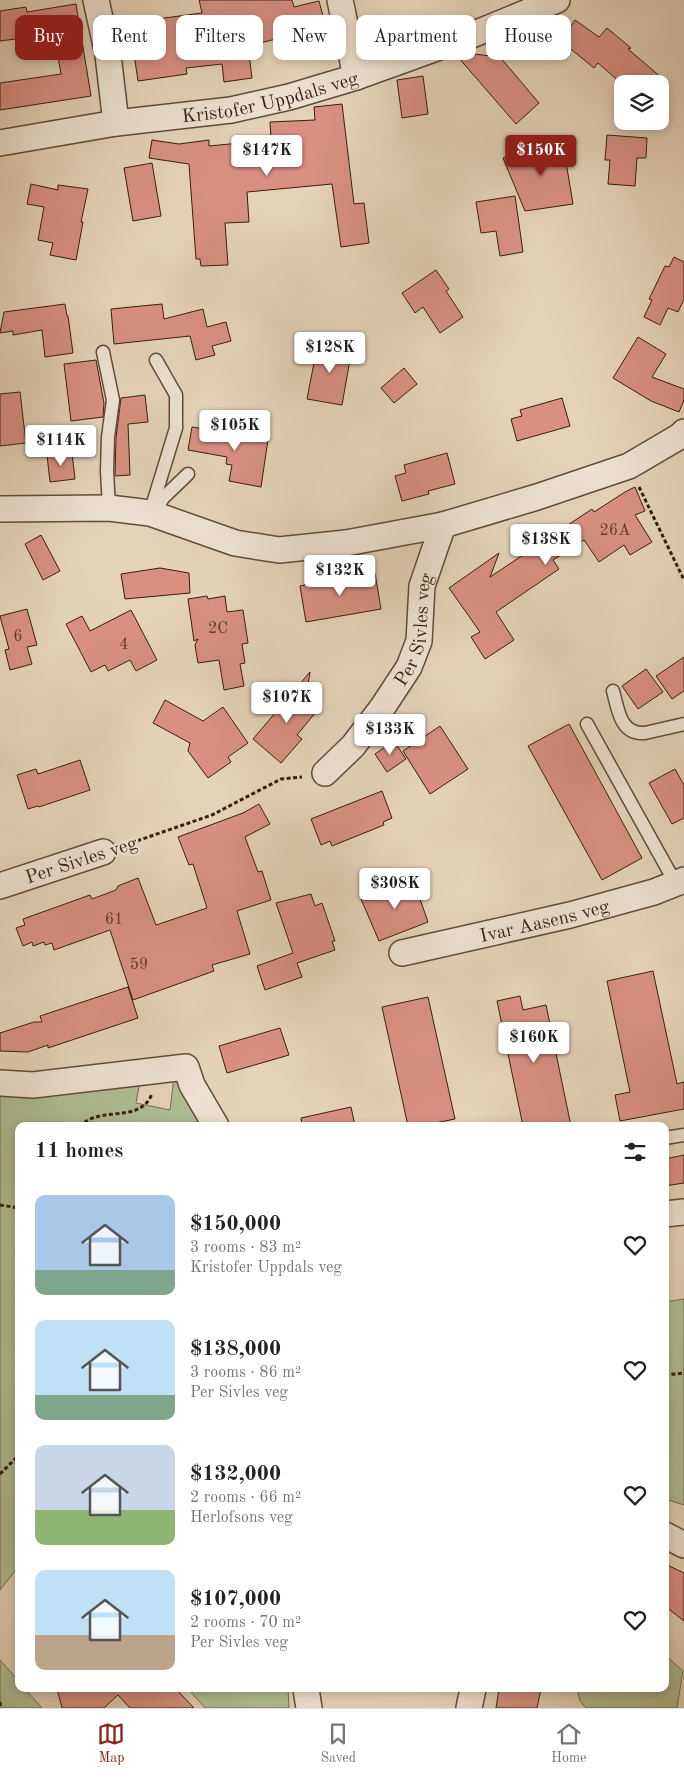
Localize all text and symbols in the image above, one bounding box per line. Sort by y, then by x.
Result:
chip: Buy [15,15,83,60]
chip: Rent [93,15,166,60]
chip: Filters [176,15,263,60]
chip: New [273,15,346,60]
chip: Apartment [356,15,476,60]
chip: House [486,15,571,60]
street label: Kristofer Uppdals veg [181,70,362,128]
map controls [614,75,669,130]
button: layers [614,75,669,130]
pin: $147K [232,134,302,177]
pin: $150K [506,134,576,177]
text: $147K [242,143,292,159]
text: $150K [516,143,566,159]
pin: $128K [295,332,365,374]
text: $128K [305,340,355,356]
pin: $105K [200,410,270,452]
text: $105K [210,418,260,434]
pin: $114K [26,424,96,467]
text: $114K [36,433,86,449]
house number: 26A [600,523,630,539]
pin: $138K [511,524,581,566]
text: $138K [521,532,571,548]
pin: $132K [305,554,375,597]
text: $132K [315,563,365,579]
street label: Per Sivles veg [392,570,438,690]
house number: 2C [208,621,228,637]
house number: 6 [13,629,23,645]
house number: 4 [119,637,129,653]
pin: $107K [252,682,322,724]
text: $107K [262,690,312,706]
pin: $133K [355,714,425,756]
text: $133K [365,722,415,738]
street label: Per Sivles veg [24,834,141,888]
pin: $308K [360,868,430,910]
text: $308K [370,876,420,892]
street label: Ivar Aasens veg [478,897,612,947]
house number: 61 [105,912,123,928]
house number: 59 [130,957,148,973]
pin: $160K [499,1022,569,1064]
text: $160K [509,1030,559,1046]
icon: filters [621,1138,649,1166]
text: 11 homes [35,1141,123,1162]
text: $150,000 [190,1214,281,1235]
icon: home [75,1215,135,1275]
icon: heart [621,1231,649,1259]
text: 3 rooms · 83 m² [190,1240,301,1256]
text: Kristofer Uppdals veg [190,1260,342,1276]
text: $138,000 [190,1339,281,1360]
icon: home [75,1340,135,1400]
icon: heart [621,1356,649,1384]
text: 3 rooms · 86 m² [190,1365,301,1381]
text: Per Sivles veg [190,1385,288,1401]
text: $132,000 [190,1464,281,1485]
icon: home [75,1465,135,1525]
icon: heart [621,1481,649,1509]
text: 2 rooms · 66 m² [190,1490,301,1506]
text: Herlofsons veg [190,1510,293,1526]
text: $107,000 [190,1589,281,1610]
icon: home [75,1590,135,1650]
icon: heart [621,1606,649,1634]
text: 2 rooms · 70 m² [190,1615,301,1631]
text: Per Sivles veg [190,1635,288,1651]
tab: Map [97,1720,125,1767]
tab: Saved [320,1720,356,1767]
tab: Home [551,1720,587,1767]

